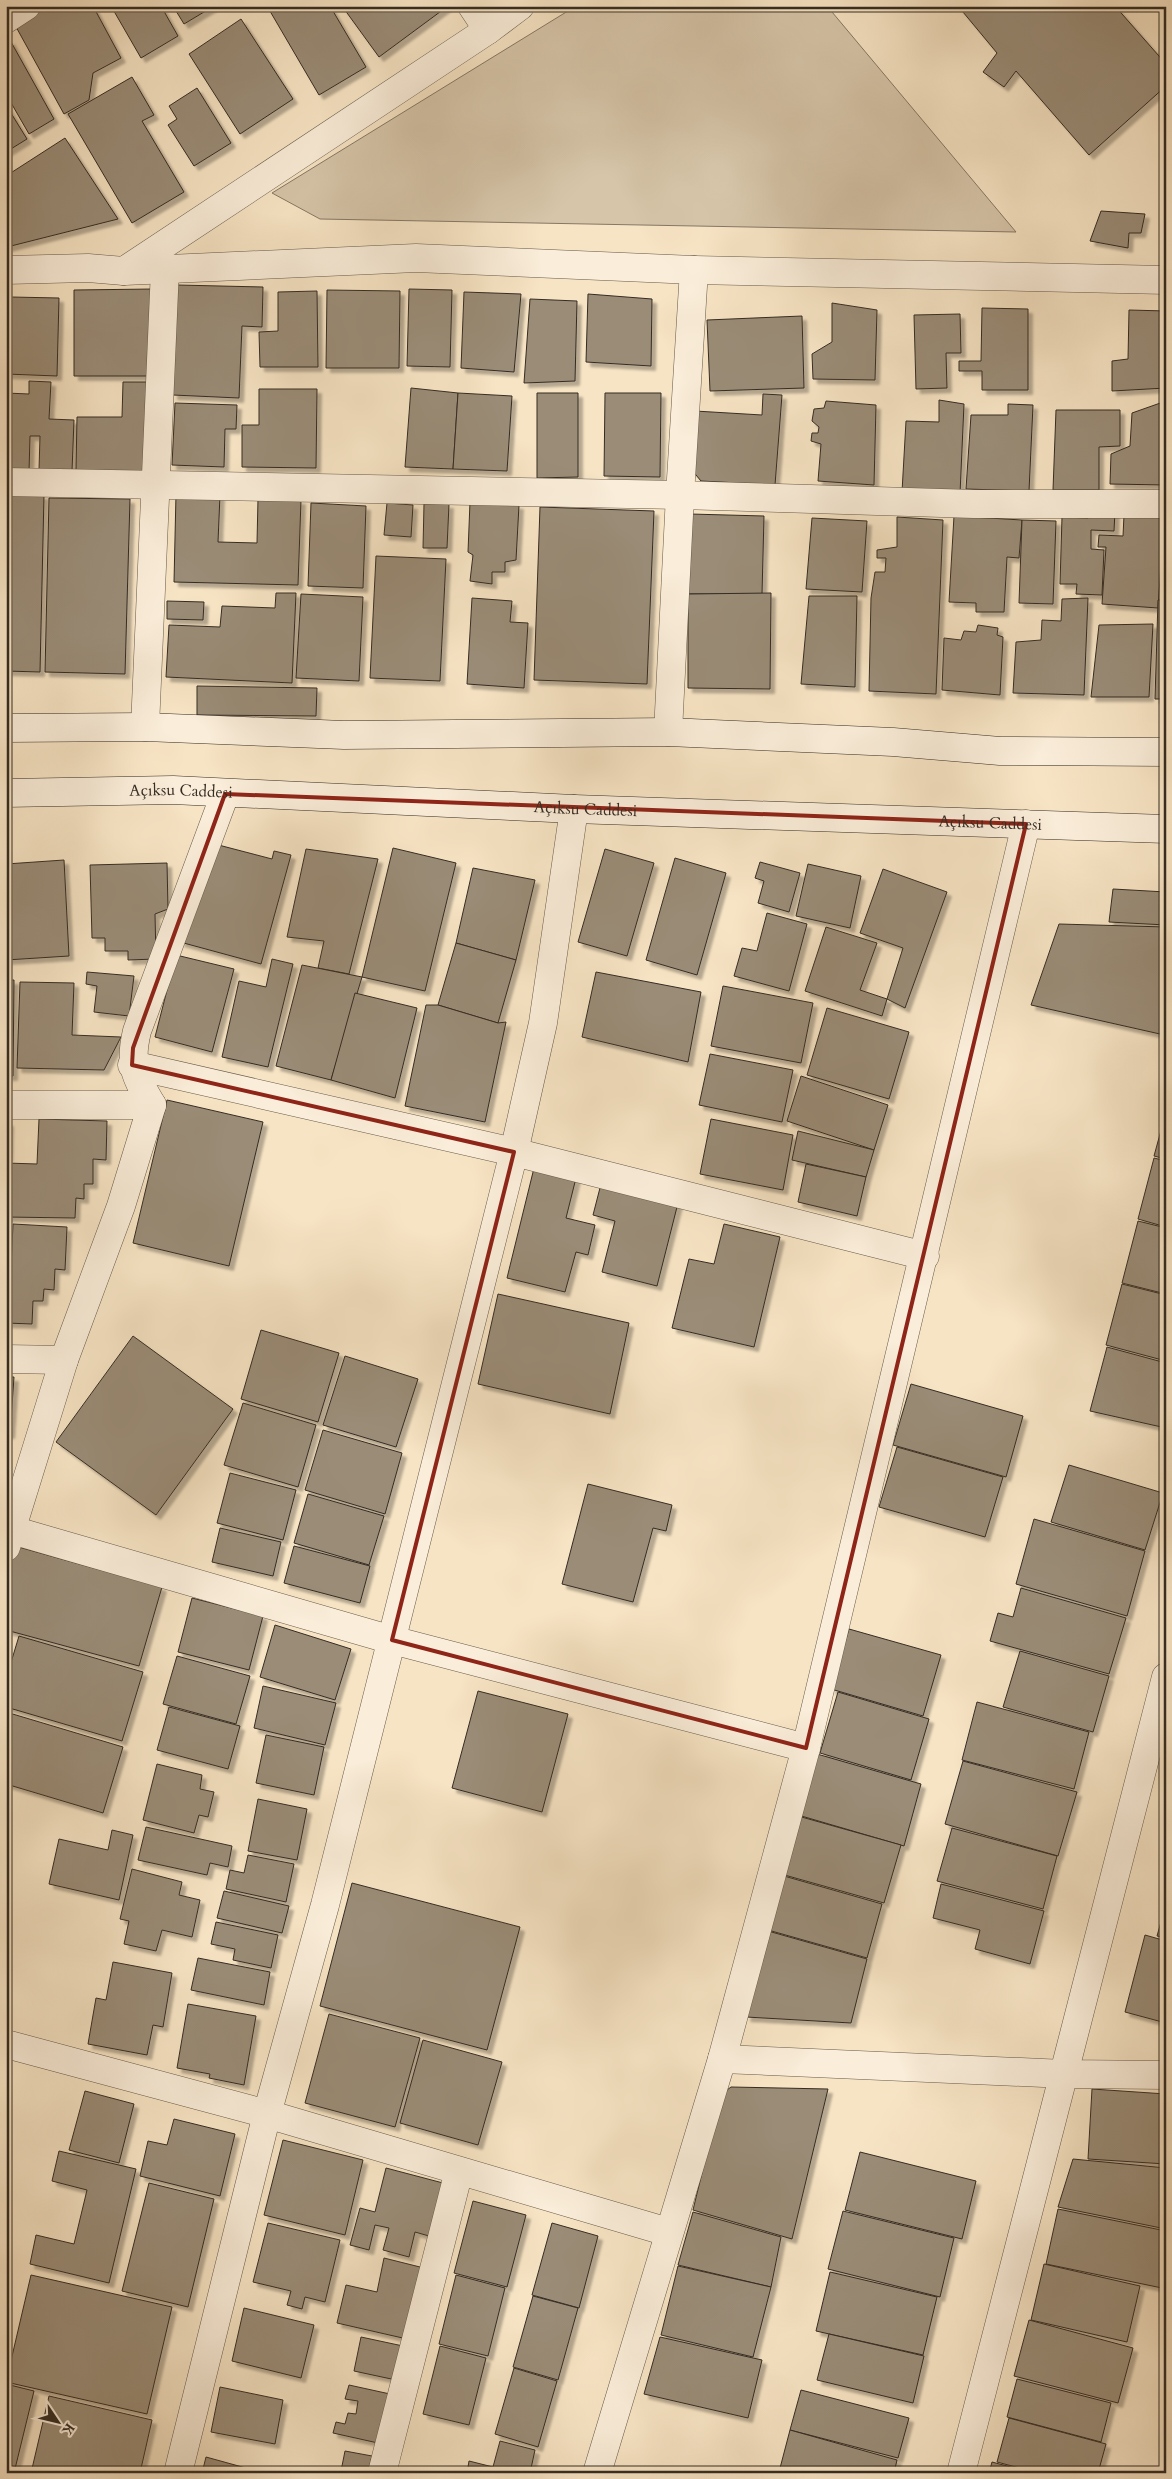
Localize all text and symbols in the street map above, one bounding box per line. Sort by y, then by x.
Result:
street label: Açıksu Caddesi [129,779,234,804]
street label: Açıksu Caddesi [533,796,638,822]
street label: Açıksu Caddesi [938,810,1043,836]
north arrow [32,2396,82,2446]
text: K [57,2419,79,2440]

